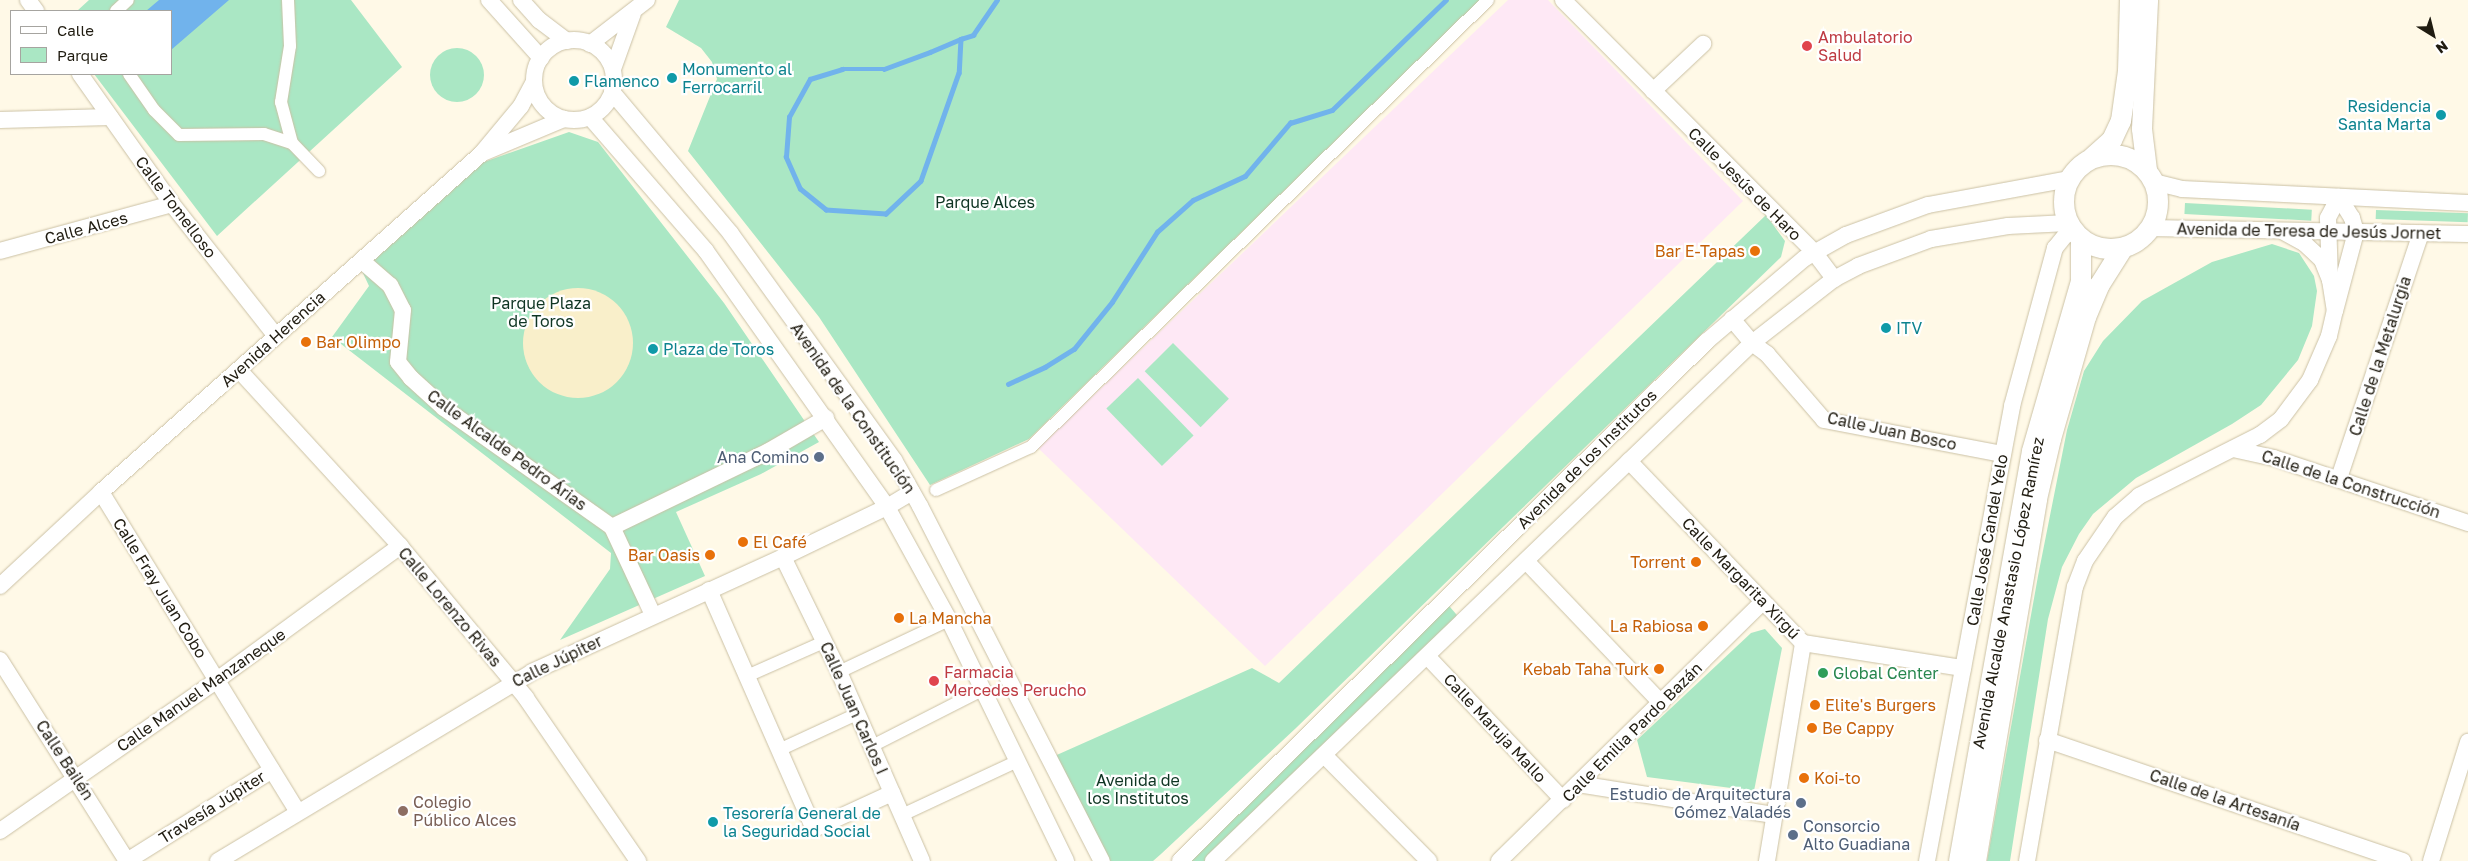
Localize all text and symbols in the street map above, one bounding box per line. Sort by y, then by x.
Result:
legend [10,10,172,75]
north arrow [2408,10,2458,60]
text: Calle [57,21,94,39]
place label: Ambulatorio Salud [1818,27,1913,65]
text: N [2433,38,2451,58]
marker: Ambulatorio Salud [1800,39,1814,53]
text: Parque [57,46,108,64]
place label: Monumento al Ferrocarril [682,59,792,97]
place label: Flamenco [584,71,659,91]
marker: Monumento al Ferrocarril [666,72,678,84]
marker: Flamenco [568,75,580,87]
place label: Residencia Santa Marta [2338,96,2431,134]
marker: Residencia Santa Marta [2435,109,2447,121]
street label: Calle Jesús de Haro [1684,123,1806,245]
street label: Calle Tomelloso [131,152,221,262]
park label: Parque Alces [935,192,1035,212]
street label: Calle Alces [42,208,130,248]
street label: Avenida de Teresa de Jesús Jornet [2177,219,2441,243]
place label: Bar E-Tapas [1655,241,1745,261]
marker: Bar E-Tapas [1749,245,1761,257]
street label: Calle de la Metalurgia [2345,274,2415,438]
street label: Avenida Herencia [217,287,329,391]
park label: Parque Plaza de Toros [491,293,591,331]
place label: ITV [1896,318,1922,338]
street label: Avenida de la Constitución [787,319,919,497]
marker: ITV [1880,322,1892,334]
place label: Bar Olimpo [316,332,401,352]
marker: Bar Olimpo [300,336,312,348]
place label: Plaza de Toros [663,339,774,359]
marker: Plaza de Toros [647,343,659,355]
street label: Avenida de los Institutos [1513,385,1661,533]
street label: Calle Alcalde Pedro Árias [424,386,590,514]
street label: Calle Juan Bosco [1826,408,1958,454]
street label: Avenida Alcalde Anastasio López Ramírez [1968,435,2048,751]
street label: Calle de la Construcción [2259,446,2443,522]
place label: Ana Comino [717,447,809,467]
marker: Ana Comino [813,451,825,463]
street label: Calle José Candel Yelo [1962,452,2012,628]
street label: Calle Margarita Xirgú [1678,513,1804,643]
street label: Calle Fray Juan Cobo [109,514,211,662]
place label: El Café [753,532,807,552]
marker: El Café [737,536,749,548]
street label: Calle Lorenzo Rivas [394,543,506,671]
place label: Bar Oasis [628,545,700,565]
marker: Bar Oasis [704,549,716,561]
place label: Torrent [1630,552,1686,572]
marker: Torrent [1690,556,1702,568]
place label: La Mancha [909,608,992,628]
marker: La Mancha [893,612,905,624]
place label: La Rabiosa [1610,616,1693,636]
marker: La Rabiosa [1697,620,1709,632]
street label: Calle Manuel Manzaneque [113,624,289,756]
street label: Calle Júpiter [509,631,605,691]
street label: Calle Juan Carlos I [816,639,892,777]
street label: Calle Emilia Pardo Bazán [1558,658,1706,806]
place label: Kebab Taha Turk [1522,659,1649,679]
place label: Farmacia Mercedes Perucho [944,662,1086,700]
marker: Kebab Taha Turk [1653,663,1665,675]
place label: Global Center [1833,663,1939,683]
marker: Global Center [1817,667,1829,679]
street label: Calle Maruja Mallo [1440,670,1550,786]
marker: Farmacia Mercedes Perucho [928,675,940,687]
place label: Elite's Burgers [1825,695,1936,715]
marker: Elite's Burgers [1809,699,1821,711]
street label: Calle Bailén [32,716,98,804]
place label: Be Cappy [1822,718,1894,738]
marker: Be Cappy [1806,722,1818,734]
street label: Calle de la Artesanía [2147,765,2303,835]
street label: Travesía Júpiter [155,767,269,847]
place label: Koi-to [1814,768,1861,788]
park label: Avenida de los Institutos [1087,770,1189,808]
marker: Koi-to [1798,772,1810,784]
place label: Estudio de Arquitectura Gómez Valadés [1610,784,1791,822]
place label: Colegio Público Alces [413,792,517,830]
marker: Estudio de Arquitectura Gómez Valadés [1795,797,1807,809]
place label: Tesorería General de la Seguridad Social [723,803,881,841]
marker: Colegio Público Alces [397,805,409,817]
marker: Tesorería General de la Seguridad Social [707,816,719,828]
place label: Consorcio Alto Guadiana [1803,816,1910,854]
marker: Consorcio Alto Guadiana [1787,829,1799,841]

